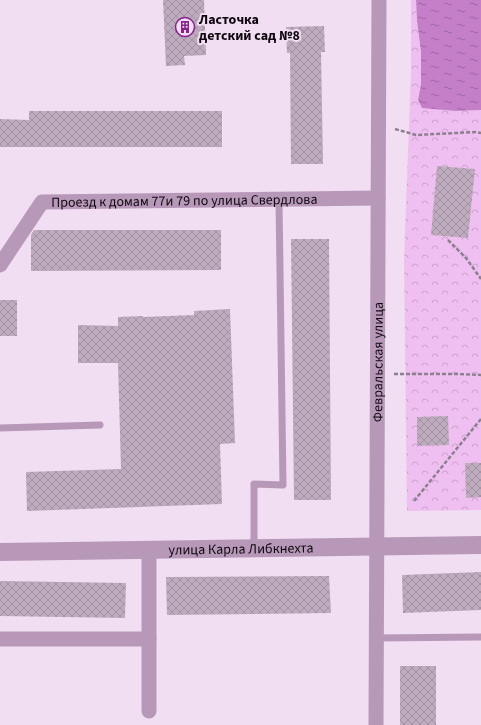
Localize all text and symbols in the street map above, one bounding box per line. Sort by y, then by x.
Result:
place label: Ласточка детский сад №8 [198,10,300,46]
building icon: Ласточка детский сад №8 [174,16,196,38]
street label: Проезд к домам 77и 79 по улица Свердлова [51,190,318,213]
street label: Февральская улица [368,302,389,422]
street label: улица Карла Либкнехта [168,538,314,561]

